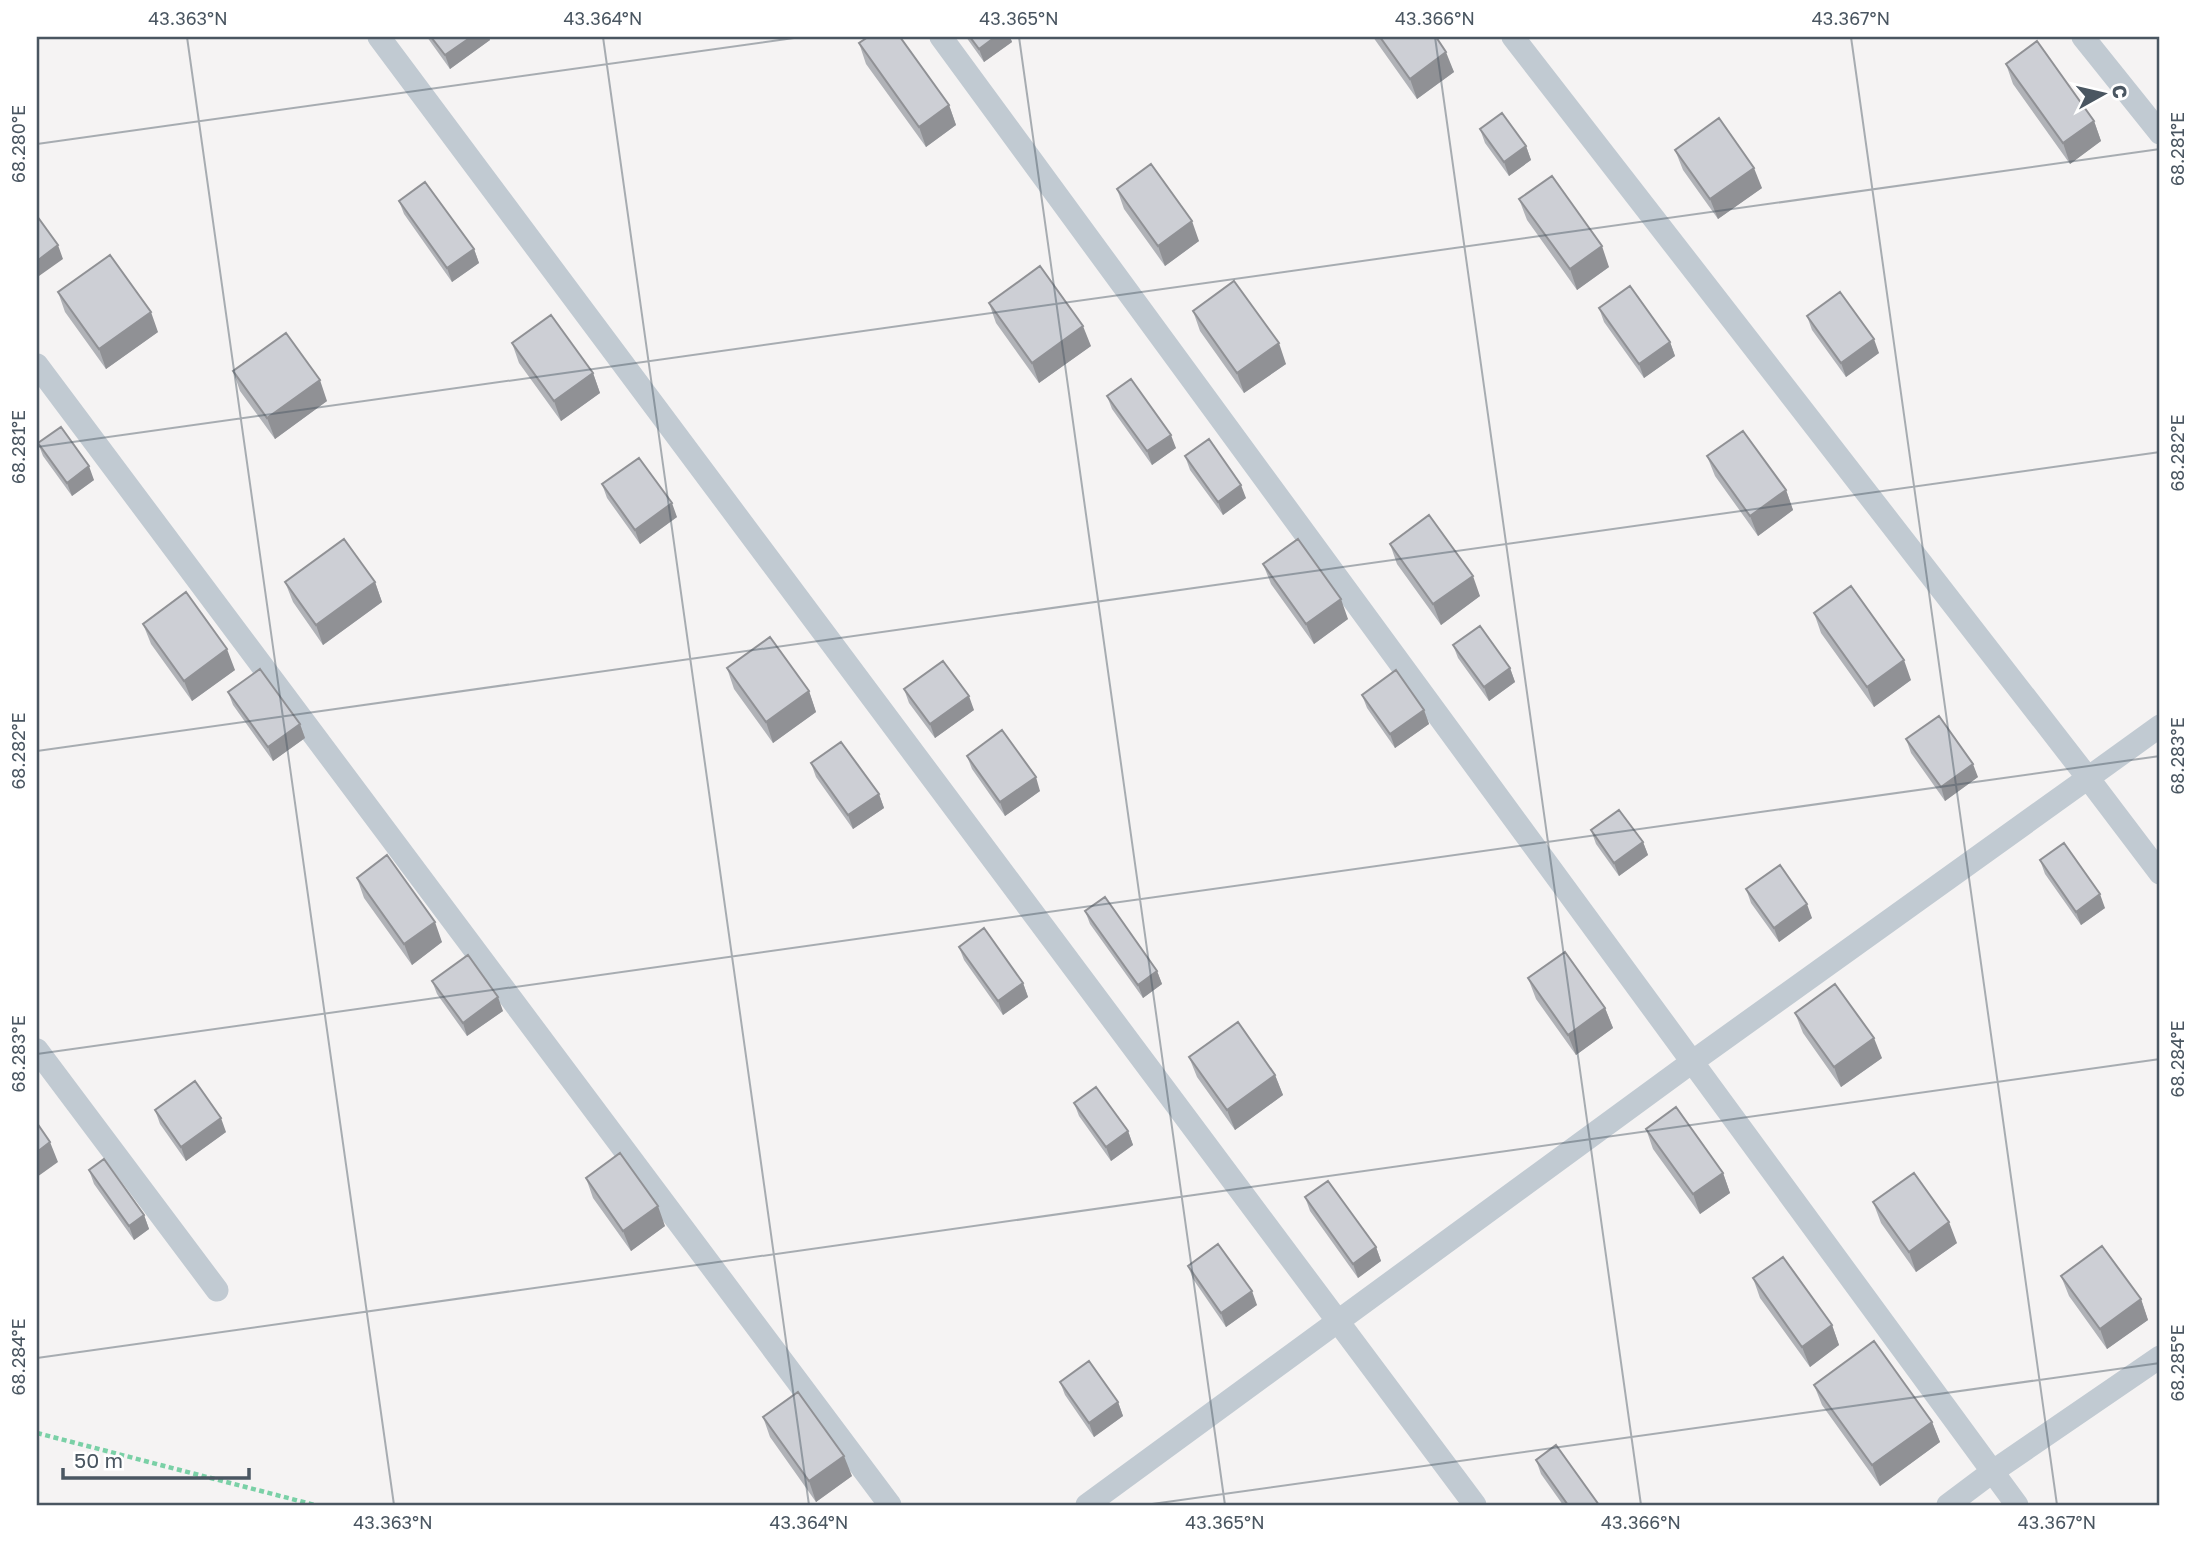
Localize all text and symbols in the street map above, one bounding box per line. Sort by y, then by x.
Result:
text: 43.363°N [148,7,228,29]
text: 43.364°N [563,7,643,29]
text: 43.365°N [979,7,1059,29]
text: 43.366°N [1395,7,1475,29]
text: 43.367°N [1812,7,1890,29]
north arrow [2068,60,2138,130]
text: С [2108,83,2133,100]
text: 68.280°E [7,105,29,183]
text: 68.281°E [2166,112,2188,186]
text: 68.281°E [7,410,29,484]
text: 68.282°E [2166,414,2188,492]
text: 68.282°E [7,712,29,790]
text: 68.283°E [2166,717,2188,795]
text: 68.283°E [7,1015,29,1093]
text: 68.284°E [2166,1021,2188,1097]
text: 68.284°E [7,1319,29,1395]
text: 68.285°E [2166,1324,2188,1402]
scale bar [63,1437,248,1481]
text: 50 m [74,1447,123,1473]
text: 43.363°N [353,1511,433,1533]
text: 43.364°N [769,1511,849,1533]
text: 43.365°N [1185,1511,1265,1533]
text: 43.366°N [1601,1511,1681,1533]
text: 43.367°N [2018,1511,2096,1533]

